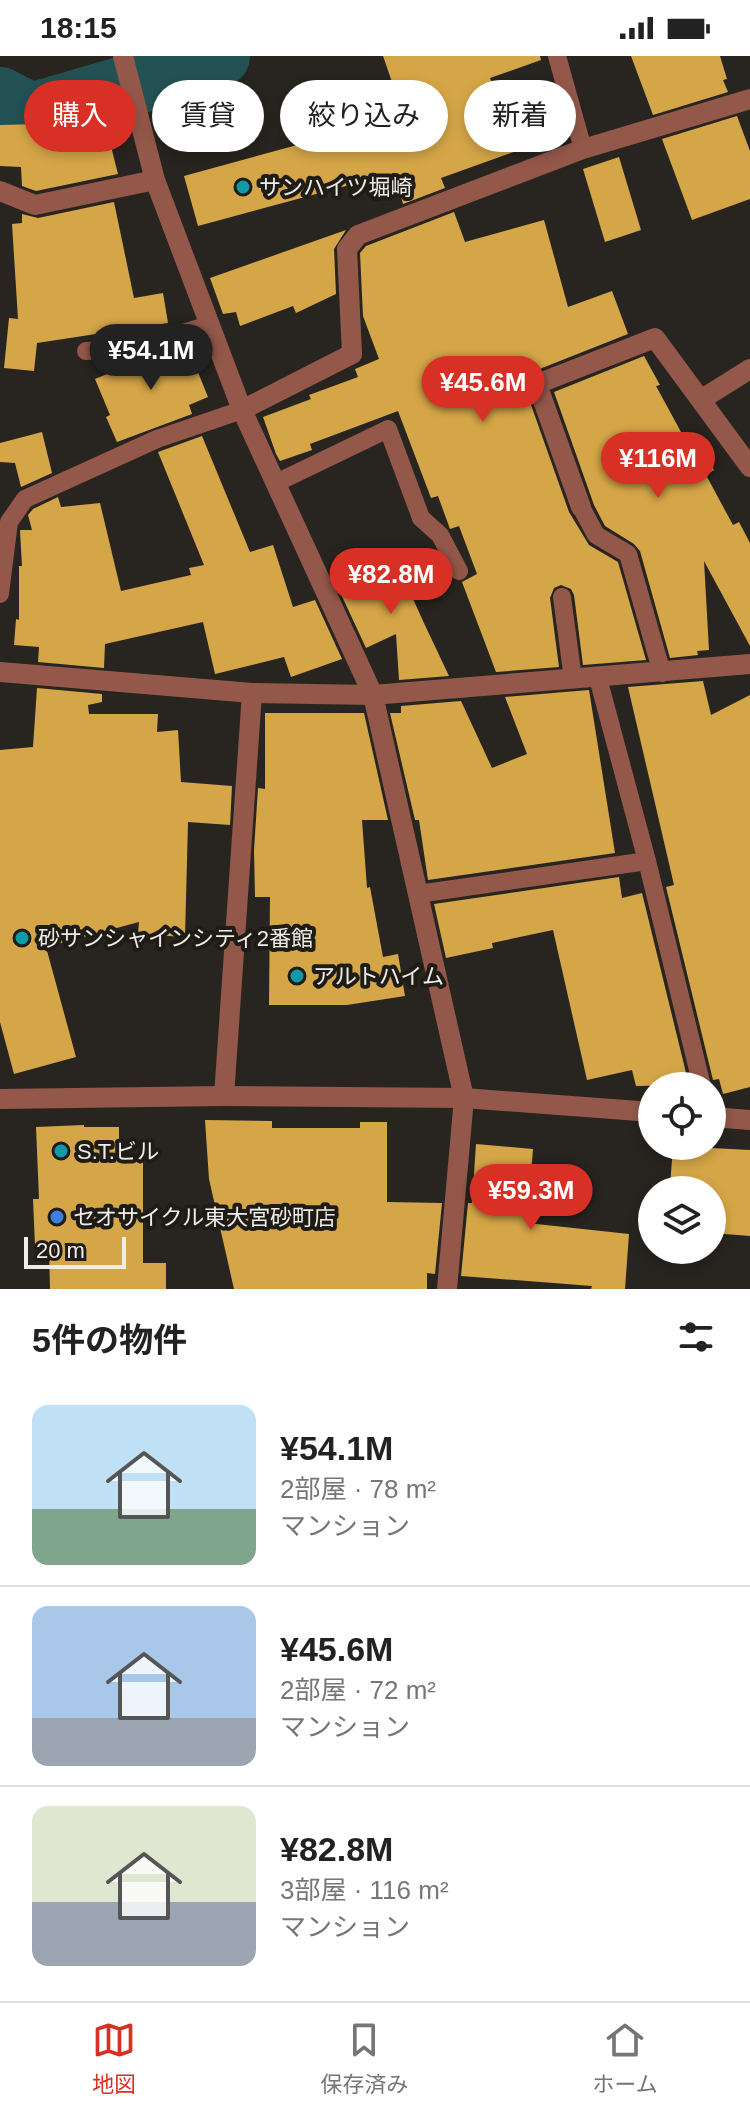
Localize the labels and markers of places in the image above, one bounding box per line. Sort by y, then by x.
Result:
place label: サンハイツ堀崎 [259,175,413,200]
marker: サンハイツ堀崎 [234,178,252,196]
pin: ¥54.1M [86,324,216,392]
pin: ¥45.6M [418,356,548,424]
pin: ¥116M [602,432,714,500]
pin: ¥82.8M [326,548,456,616]
place label: 砂サンシャインシティ2番館 [38,926,313,951]
marker: 砂サンシャインシティ2番館 [13,929,31,947]
place label: アルトハイム [313,964,444,989]
marker: アルトハイム [288,967,306,985]
place label: S.T.ビル [77,1139,159,1164]
marker: S.T.ビル [52,1142,70,1160]
pin: ¥59.3M [466,1164,596,1232]
place label: セオサイクル東大宮砂町店 [73,1205,336,1230]
marker: セオサイクル東大宮砂町店 [48,1208,66,1226]

